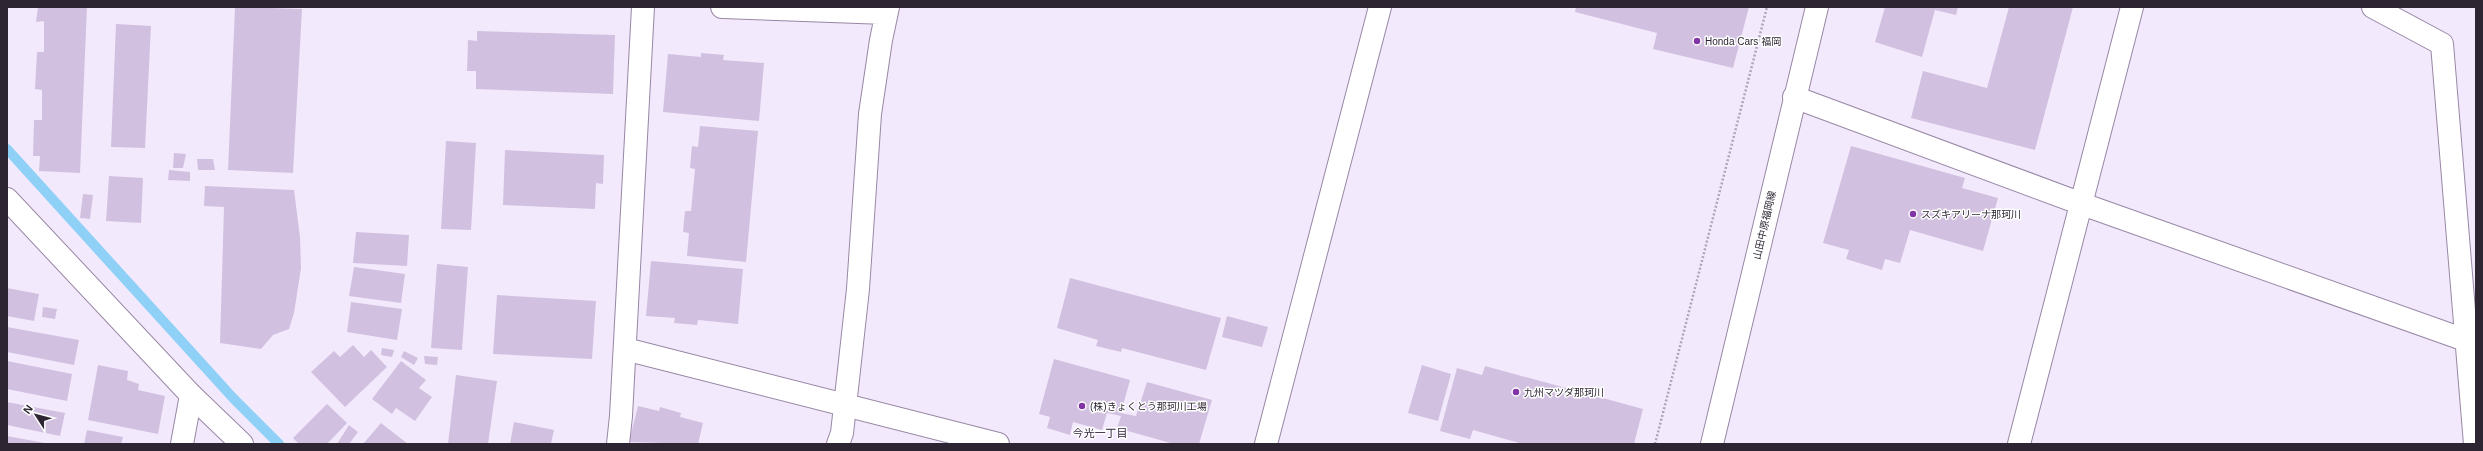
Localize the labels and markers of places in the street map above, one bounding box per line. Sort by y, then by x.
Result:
marker: Honda Cars 福岡 [1692,36,1702,46]
place label: Honda Cars 福岡 [1705,36,1781,47]
marker: スズキアリーナ那珂川 [1908,209,1918,219]
place label: スズキアリーナ那珂川 [1921,209,2021,220]
marker: 九州マツダ那珂川 [1511,387,1521,397]
place label: 九州マツダ那珂川 [1524,387,1604,398]
marker: (株)きょくとう那珂川工場 [1077,401,1087,411]
place label: (株)きょくとう那珂川工場 [1090,401,1207,412]

